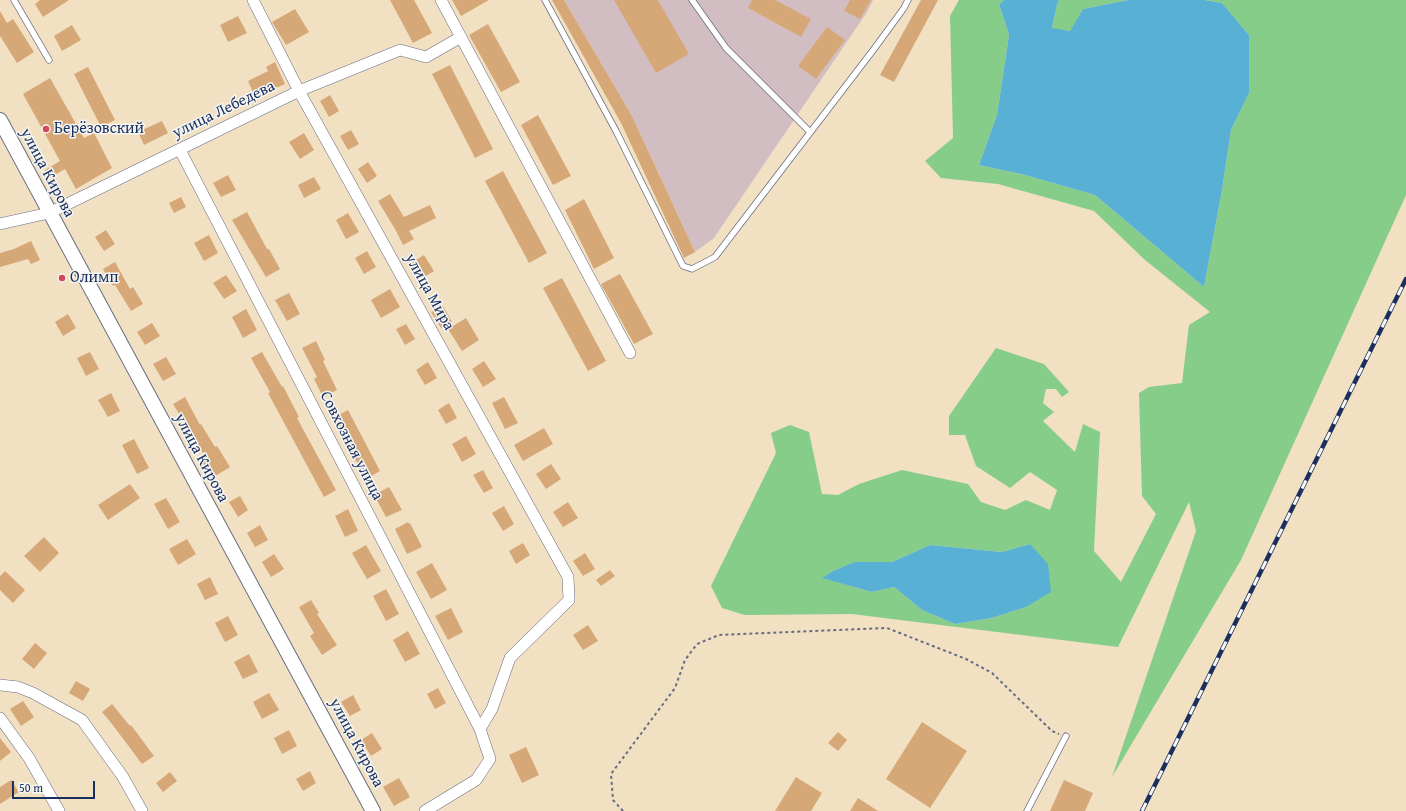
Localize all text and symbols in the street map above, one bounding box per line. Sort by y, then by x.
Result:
street label: улица Лебедева [170,77,278,143]
place label: Берёзовский [54,119,144,139]
marker: Берёзовский [41,124,51,134]
street label: улица Кирова [15,125,79,221]
street label: улица Мира [400,250,458,334]
place label: Олимп [70,268,118,288]
marker: Олимп [57,273,67,283]
street label: Совхозная улица [315,388,387,504]
street label: улица Кирова [169,410,233,506]
street label: улица Кирова [324,695,388,791]
scale bar [14,773,97,799]
text: 50 m [19,779,43,796]

